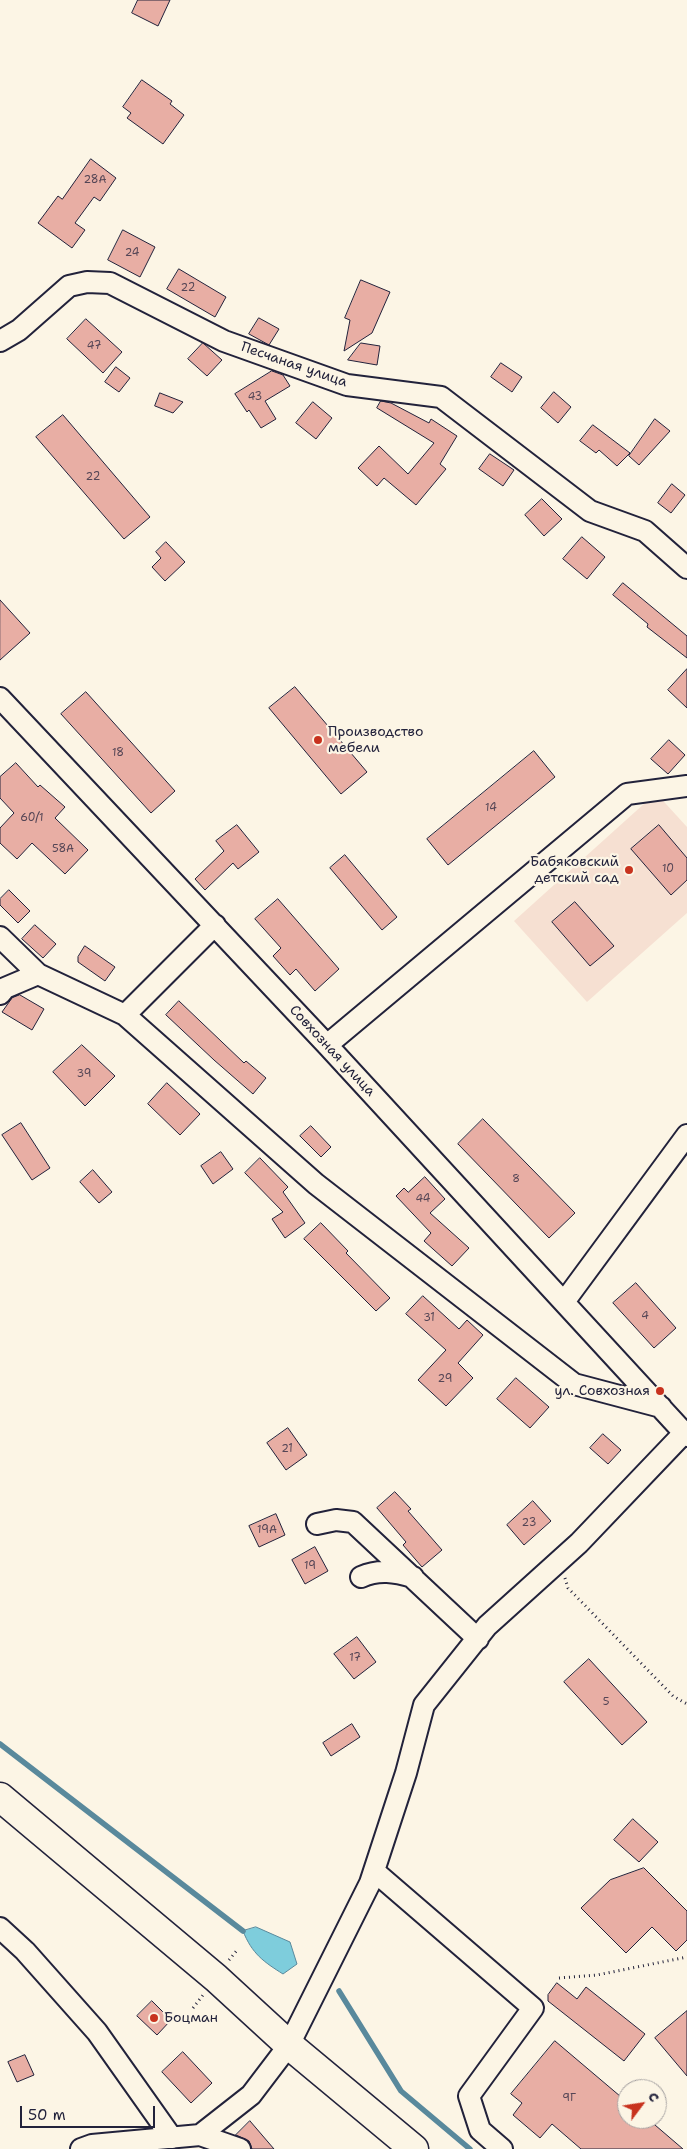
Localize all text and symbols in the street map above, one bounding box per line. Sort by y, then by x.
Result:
house number: 28А [83,173,107,187]
house number: 24 [125,246,139,260]
house number: 22 [181,281,195,295]
house number: 47 [87,339,101,353]
street label: Песчаная улица [239,339,349,391]
house number: 43 [248,390,262,404]
house number: 22 [86,470,100,484]
place label: Производство мебели [328,724,424,756]
marker: Производство мебели [312,734,324,746]
house number: 18 [112,746,124,760]
house number: 14 [485,801,497,815]
house number: 60/1 [20,811,44,825]
house number: 58А [52,842,74,856]
place label: Бабяковский детский сад [530,854,619,886]
house number: 10 [662,862,674,876]
marker: Бабяковский детский сад [623,864,635,876]
street label: Совхозная улица [286,1002,378,1100]
house number: 39 [77,1067,91,1081]
house number: 8 [512,1172,520,1186]
house number: 44 [415,1192,431,1206]
house number: 4 [641,1309,649,1323]
house number: 31 [423,1311,435,1325]
house number: 29 [438,1372,452,1386]
place label: ул. Совхозная [554,1383,650,1399]
marker: ул. Совхозная [654,1385,666,1397]
house number: 21 [281,1442,293,1456]
house number: 23 [522,1516,536,1530]
house number: 19А [257,1523,277,1537]
house number: 19 [304,1559,316,1573]
house number: 17 [349,1651,361,1665]
house number: 5 [603,1695,609,1709]
place label: Боцман [164,2010,218,2026]
marker: Боцман [148,2012,160,2024]
north arrow [617,2079,667,2129]
text: С [644,2088,664,2105]
house number: 9Г [562,2091,576,2105]
scale bar [22,2096,158,2128]
text: 50 m [28,2105,66,2125]

